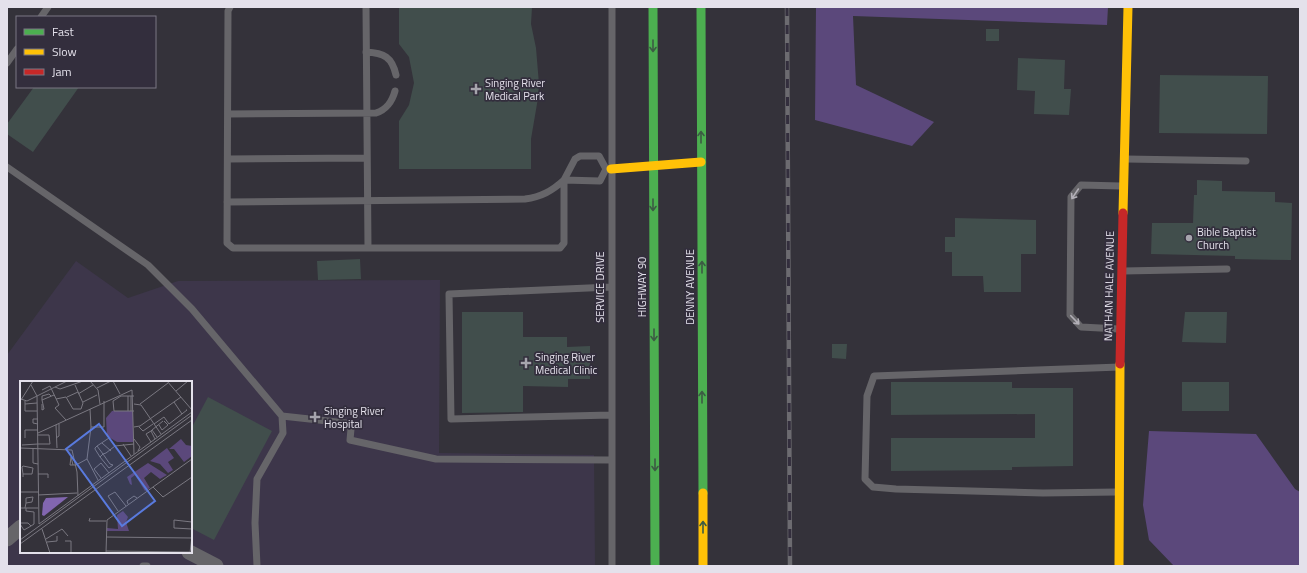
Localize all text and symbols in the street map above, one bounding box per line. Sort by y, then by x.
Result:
legend [16,16,156,88]
text: Fast [52,22,75,41]
one-way arrow [649,39,657,52]
text: Slow [52,42,77,61]
text: Jam [52,62,72,81]
place label: Singing River Medical Park [485,75,545,104]
marker: Singing River Medical Park [470,83,482,95]
one-way arrow [697,131,705,144]
one-way arrow [1070,188,1078,200]
one-way arrow [649,198,657,211]
place label: Bible Baptist Church [1197,224,1256,253]
street label: NATHAN HALE AVENUE [1100,231,1118,341]
marker: Bible Baptist Church [1184,233,1194,243]
street label: DENNY AVENUE [682,249,698,325]
street label: SERVICE DRIVE [592,251,608,323]
street label: HIGHWAY 90 [634,257,650,317]
one-way arrow [698,261,706,274]
one-way arrow [1070,315,1079,325]
one-way arrow [650,328,658,341]
place label: Singing River Medical Clinic [535,349,597,378]
marker: Singing River Medical Clinic [520,357,532,369]
inset map [20,381,192,553]
one-way arrow [699,391,706,404]
place label: Singing River Hospital [324,403,384,432]
marker: Singing River Hospital [309,411,321,423]
one-way arrow [651,458,659,471]
one-way arrow [699,521,707,534]

